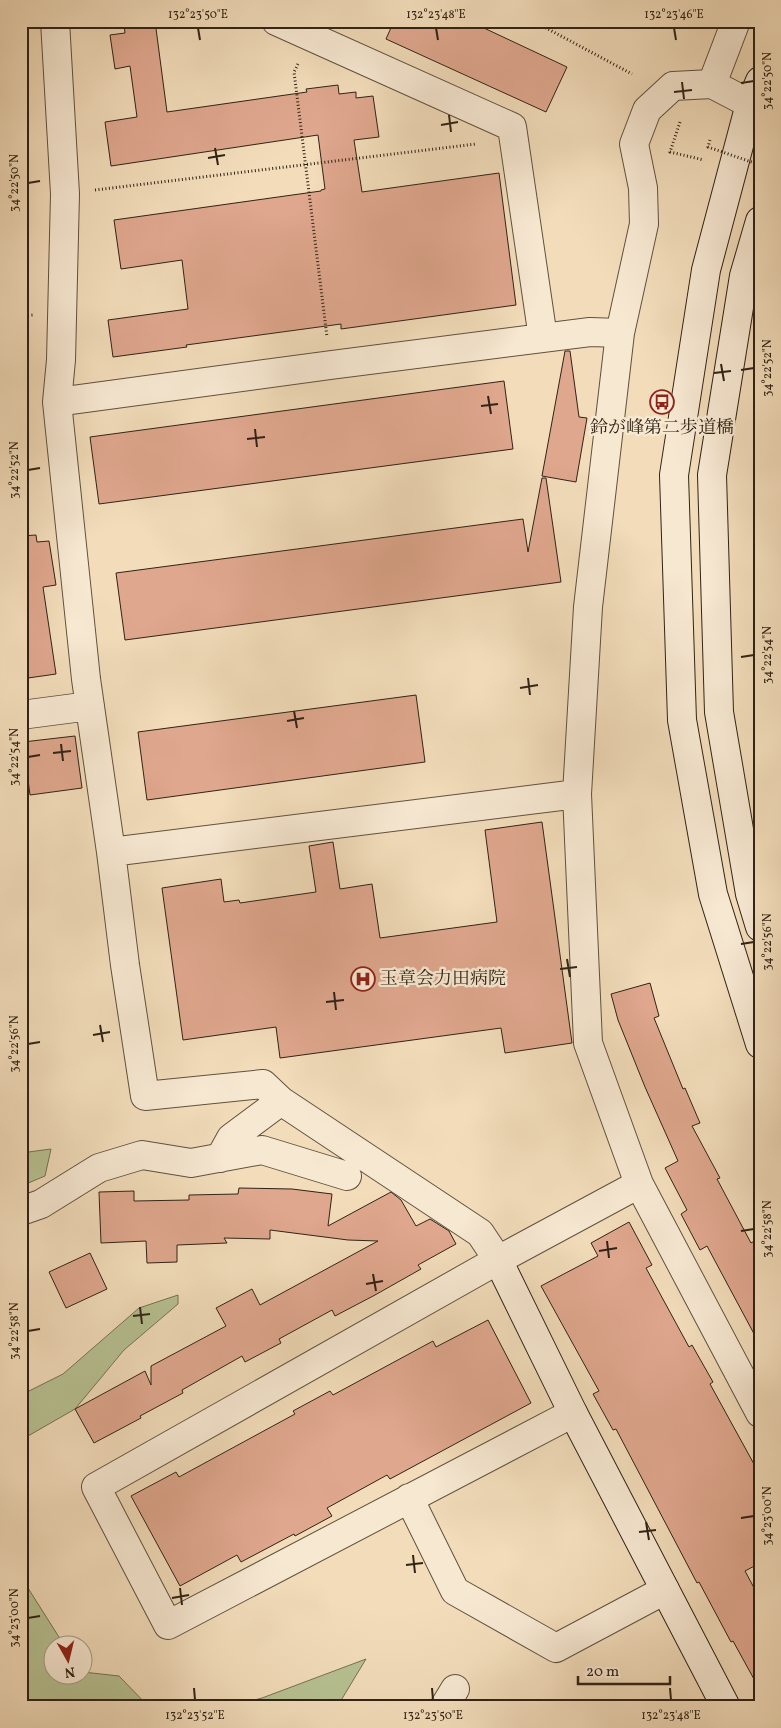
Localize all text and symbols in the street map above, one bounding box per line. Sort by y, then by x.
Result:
text: 132°23'50"E [168,7,228,23]
text: 132°23'48"E [406,7,466,23]
text: 132°23'46"E [644,7,704,23]
text: 34°22'50"N [760,52,776,110]
text: 34°22'50"N [7,154,23,212]
text: 34°22'52"N [760,339,776,397]
bus stop icon: 鈴が峰第二歩道橋 [649,389,675,415]
place label: 鈴が峰第二歩道橋 [590,416,734,441]
text: 34°22'52"N [7,441,23,499]
text: 34°22'54"N [760,626,776,684]
text: 34°22'54"N [7,728,23,786]
text: 34°22'56"N [760,913,776,971]
hospital icon: 玉章会力田病院 [350,966,376,992]
place label: 玉章会力田病院 [380,967,506,992]
text: 34°22'56"N [7,1015,23,1073]
text: 34°22'58"N [760,1200,776,1258]
text: 34°22'58"N [7,1302,23,1360]
text: 34°23'00"N [760,1486,776,1546]
text: 34°23'00"N [7,1588,23,1648]
north arrow [42,1636,92,1686]
scale bar [578,1653,671,1685]
text: N [63,1661,76,1682]
text: 20 m [586,1662,619,1683]
text: 132°23'52"E [165,1708,225,1724]
text: 132°23'50"E [403,1708,463,1724]
text: 132°23'48"E [641,1708,701,1724]

